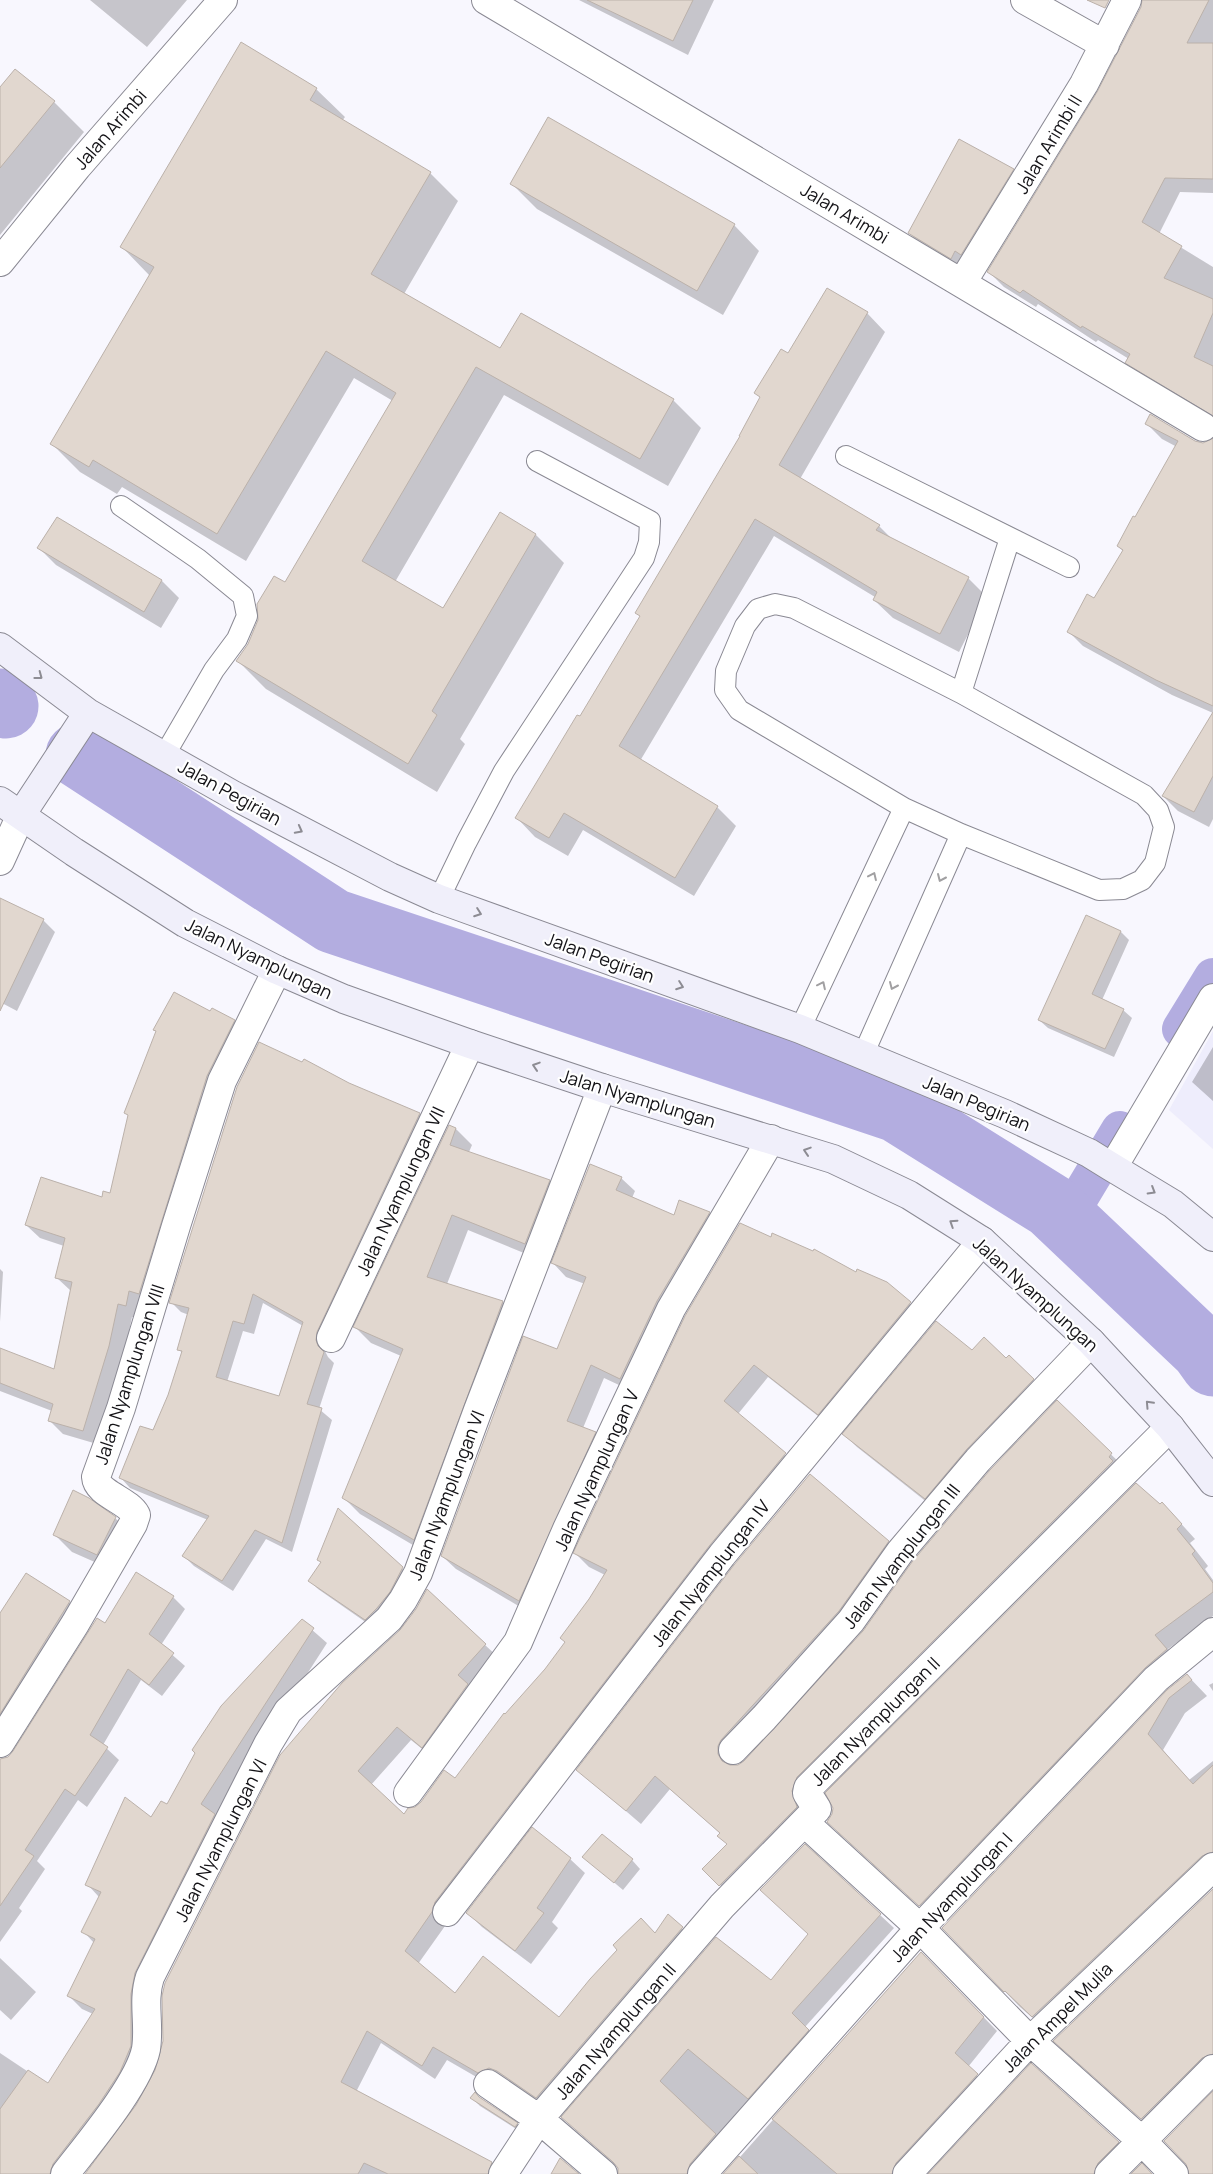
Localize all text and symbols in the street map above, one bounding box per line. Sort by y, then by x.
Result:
street label: Jalan Arimbi [68,84,152,174]
street label: Jalan Arimbi II [1009,90,1087,198]
street label: Jalan Arimbi [796,177,894,249]
one-way arrow [33,671,42,679]
street label: Jalan Pegirian [174,754,286,830]
one-way arrow [294,824,303,834]
one-way arrow [867,872,877,881]
one-way arrow [937,873,948,882]
one-way arrow [473,907,482,917]
street label: Jalan Nyamplungan [181,912,337,1004]
street label: Jalan Pegirian [542,926,658,988]
one-way arrow [675,980,684,990]
one-way arrow [815,981,826,990]
one-way arrow [889,981,900,990]
one-way arrow [532,1062,540,1072]
street label: Jalan Nyamplungan [557,1063,719,1133]
street label: Jalan Pegirian [920,1070,1034,1136]
street label: Jalan Nyamplungan VII [350,1103,450,1279]
one-way arrow [804,1147,812,1157]
one-way arrow [1146,1184,1155,1194]
one-way arrow [949,1219,958,1229]
street label: Jalan Nyamplungan [968,1231,1104,1357]
street label: Jalan Nyamplungan VIII [89,1281,169,1467]
street label: Jalan Nyamplungan V [548,1385,644,1555]
one-way arrow [1145,1400,1154,1409]
street label: Jalan Nyamplungan VI [403,1407,489,1583]
street label: Jalan Nyamplungan III [837,1479,965,1633]
street label: Jalan Nyamplungan IV [645,1495,775,1651]
street label: Jalan Nyamplungan II [805,1651,945,1791]
street label: Jalan Nyamplungan VI [168,1754,272,1926]
street label: Jalan Nyamplungan I [885,1827,1017,1967]
street label: Jalan Ampel Mulia [997,1957,1117,2077]
street label: Jalan Nyamplungan II [549,1958,681,2104]

